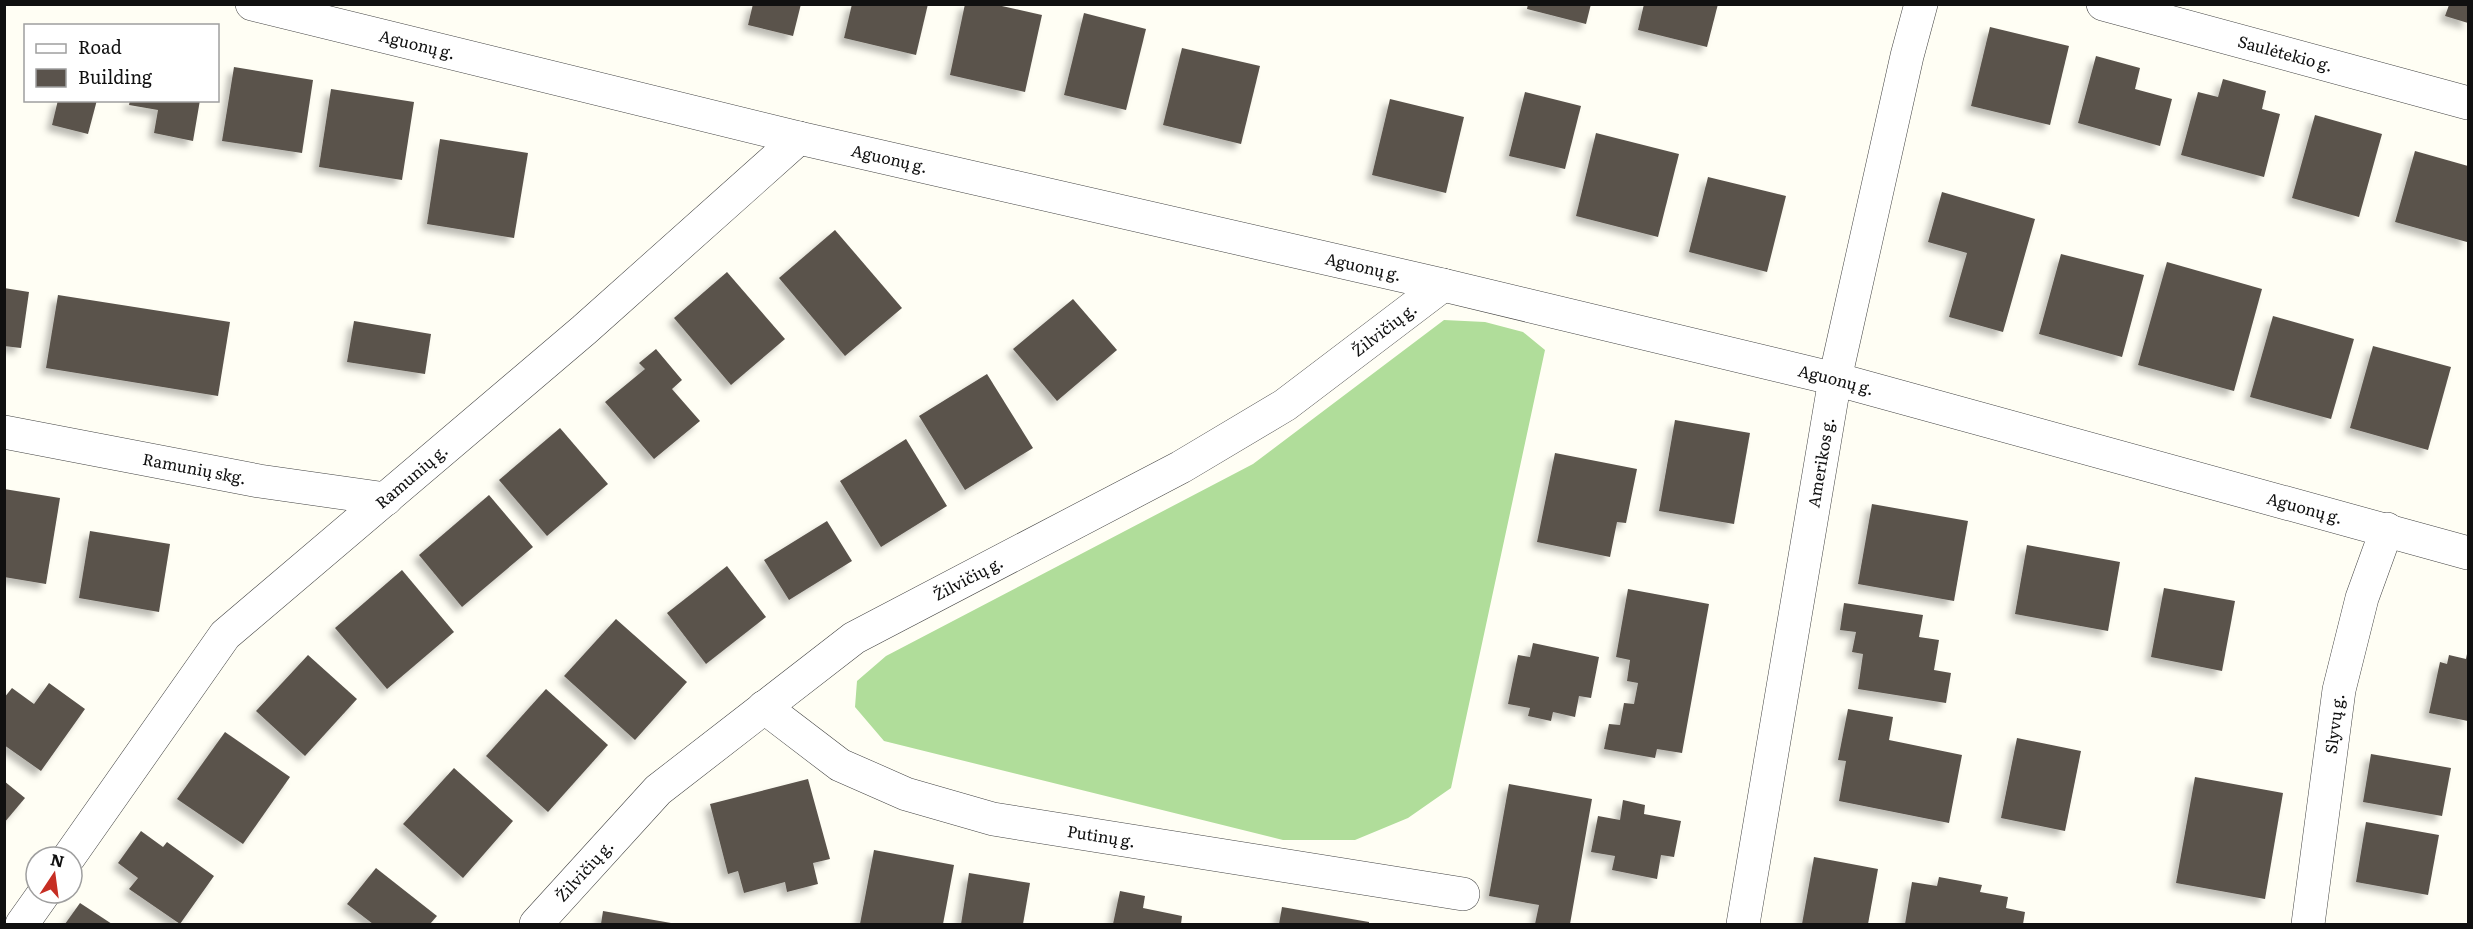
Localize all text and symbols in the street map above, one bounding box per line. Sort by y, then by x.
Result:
street label: Aguonų g. [377,23,458,64]
legend [24,24,219,102]
street label: Saulėtekio g. [2235,28,2336,77]
text: Road [78,33,122,60]
text: Building [78,63,153,90]
street label: Aguonų g. [849,137,930,178]
street label: Aguonų g. [1323,246,1404,286]
street label: Žilvičių g. [1346,296,1421,361]
street label: Aguonų g. [1796,358,1877,400]
street label: Amerikos g. [1800,415,1839,509]
street label: Ramunių g. [369,438,452,514]
street label: Ramunių skg. [141,446,249,489]
street label: Aguonų g. [2264,485,2346,529]
street label: Žilvičių g. [928,549,1007,606]
street label: Slyvų g. [2318,692,2349,755]
street label: Putinų g. [1066,818,1137,853]
street label: Žilvičių g. [549,834,618,906]
north arrow [24,845,84,905]
text: N [48,846,67,873]

